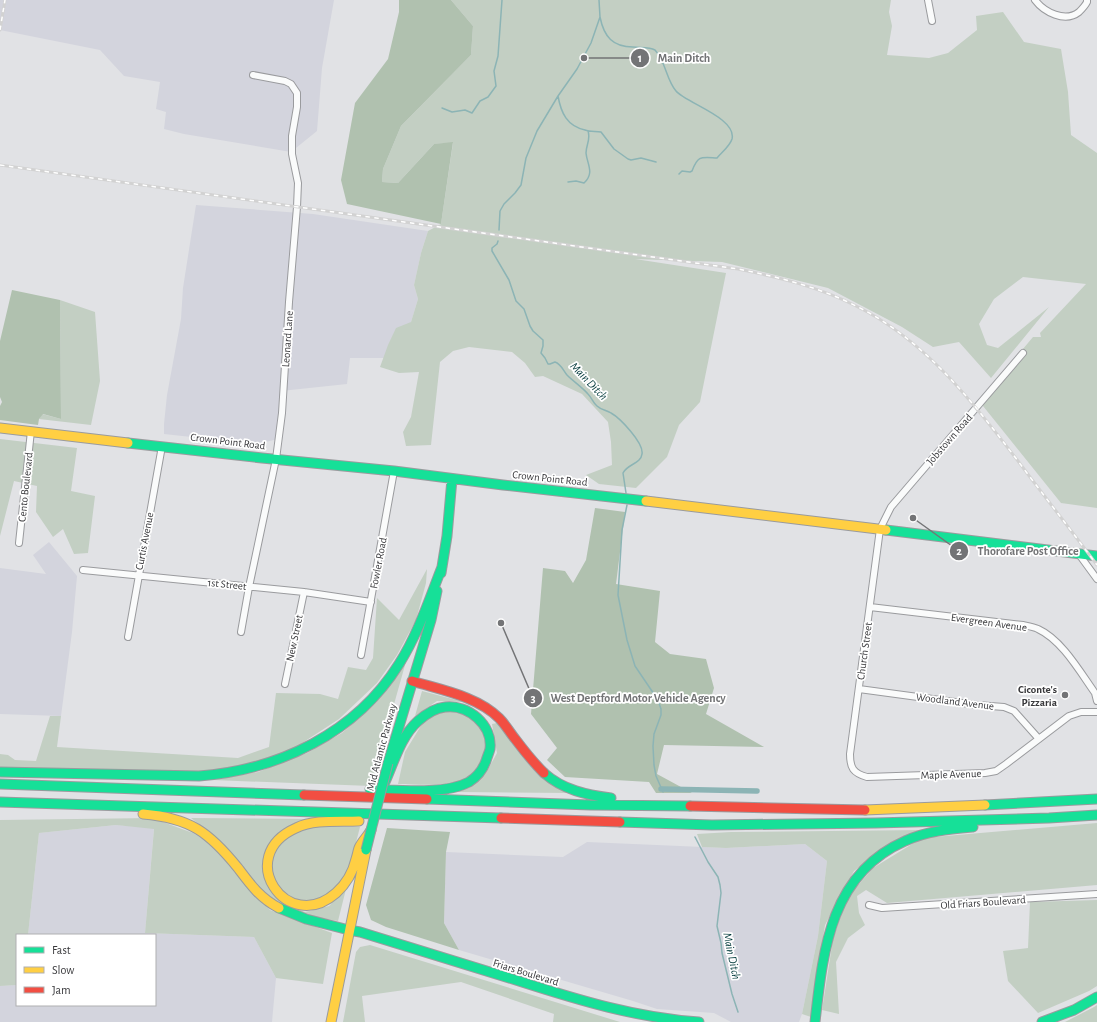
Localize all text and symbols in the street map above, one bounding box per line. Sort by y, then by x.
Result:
callout: Main Ditch [630,46,719,70]
text: 1 [638,52,642,64]
text: Main Ditch [658,52,710,64]
street label: Leonard Lane [280,310,295,368]
water label: Main Ditch [568,360,610,402]
street label: Jobstown Road [924,411,975,467]
street label: Crown Point Road [190,431,266,452]
street label: Cento Boulevard [16,451,35,522]
street label: Crown Point Road [512,469,588,488]
street label: Curtis Avenue [133,511,155,571]
street label: Fowler Road [368,536,389,590]
callout: Thorofare Post Office [949,539,1087,563]
text: 2 [956,545,962,557]
text: Thorofare Post Office [977,545,1079,557]
street label: 1st Street [207,577,247,592]
street label: Evergreen Avenue [950,612,1028,633]
street label: New Street [284,613,305,662]
street label: Church Street [855,621,874,681]
place label: Ciconte's Pizzaria [1018,684,1058,708]
callout: West Deptford Motor Vehicle Agency [523,686,734,710]
marker: Ciconte's Pizzaria [1060,690,1070,700]
street label: Woodland Avenue [915,691,995,712]
text: 3 [530,692,536,704]
text: West Deptford Motor Vehicle Agency [550,692,726,705]
street label: Mid Atlantic Parkway [365,702,399,792]
street label: Maple Avenue [920,768,982,781]
street label: Old Friars Boulevard [940,894,1026,911]
water label: Main Ditch [721,931,743,981]
legend [16,934,156,1006]
text: Fast [52,944,71,956]
street label: Friars Boulevard [492,957,560,988]
text: Slow [52,964,74,976]
text: Jam [52,984,71,996]

